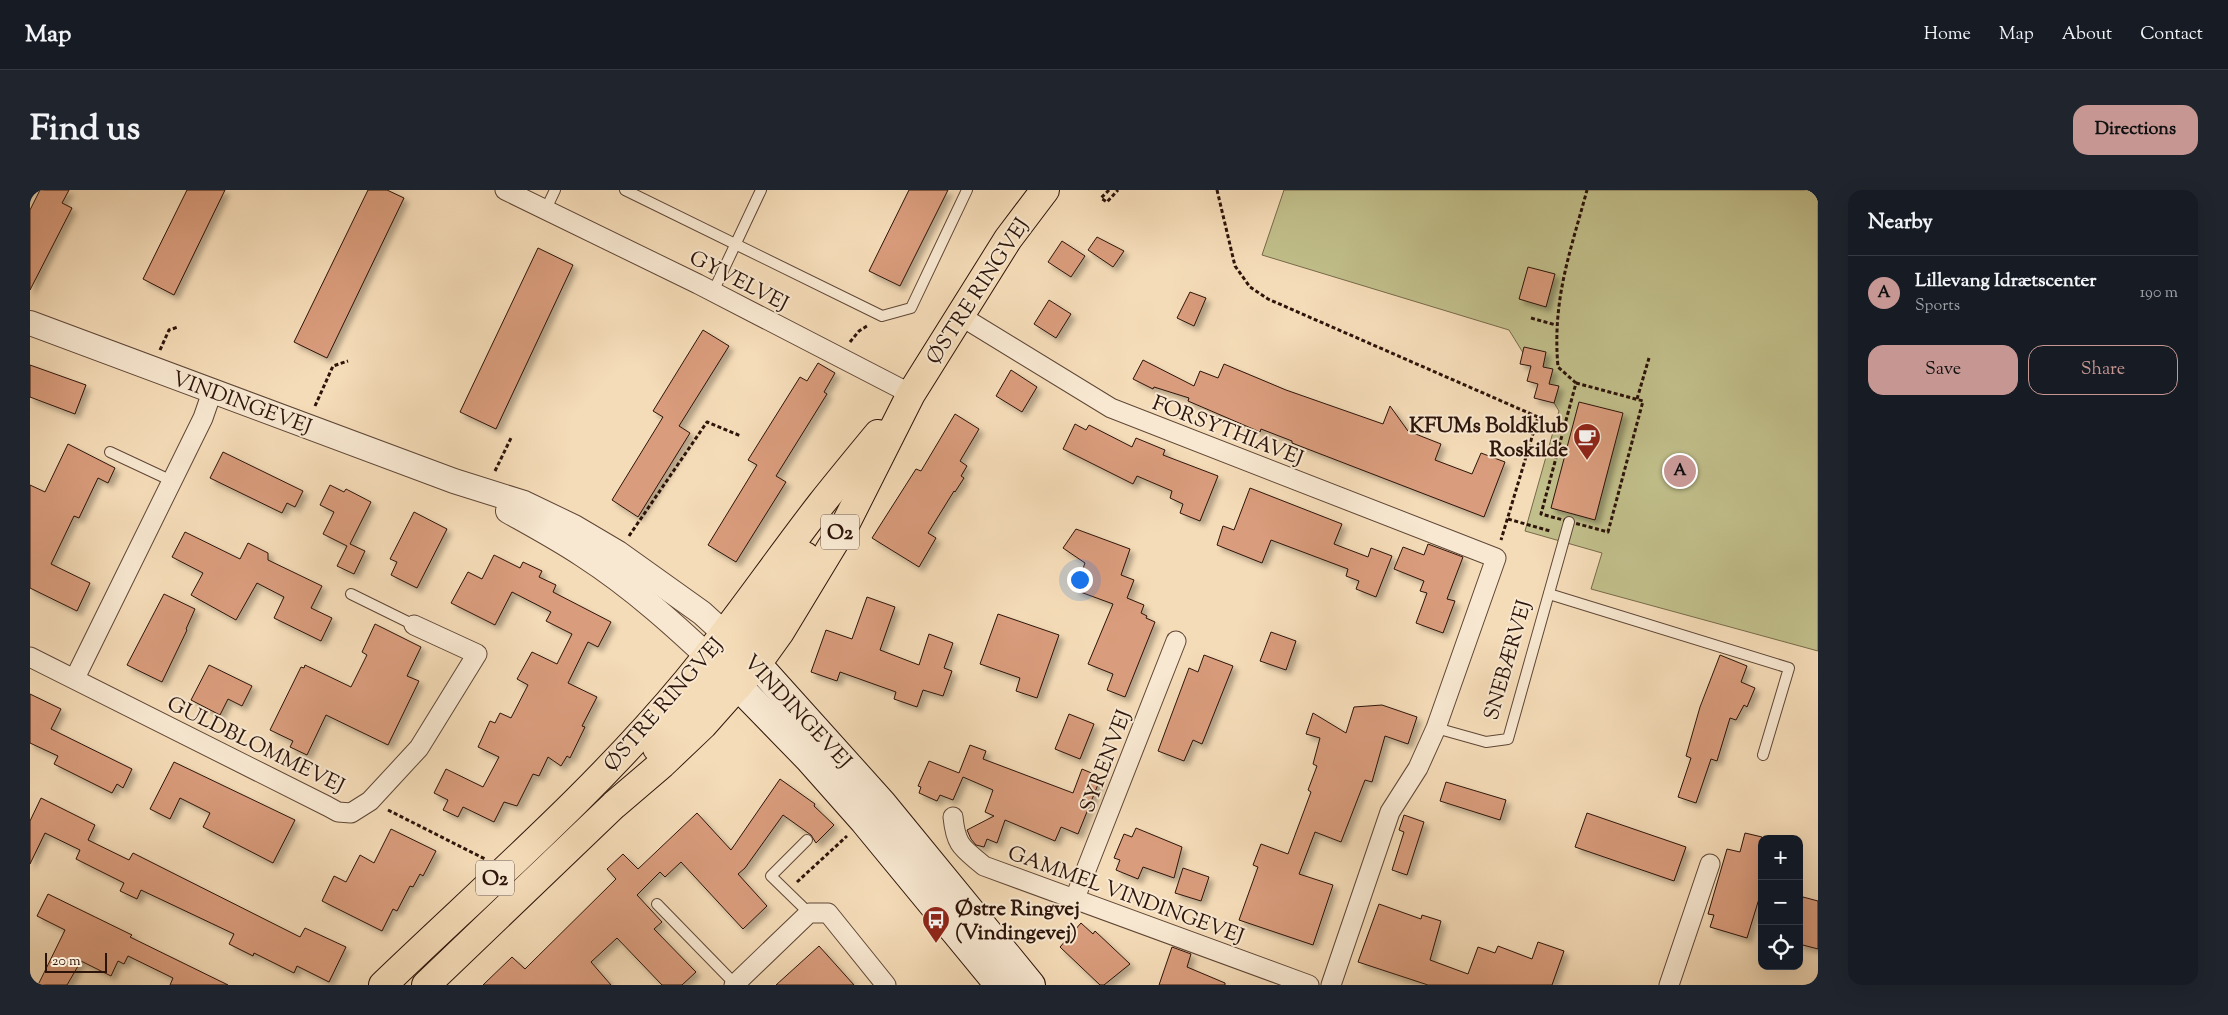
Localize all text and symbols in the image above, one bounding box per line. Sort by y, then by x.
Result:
text: Map [25,18,71,52]
text: Home [1924,22,1971,48]
text: Map [1999,22,2034,48]
text: About [2062,22,2112,48]
text: Contact [2140,22,2203,48]
text: Find us [30,105,140,156]
button: Directions [2073,105,2198,155]
text: Nearby [1868,208,1933,238]
street label: ØSTRE RINGVEJ [920,213,1037,371]
street label: GYVELVEJ [683,244,793,320]
text: Lillevang Idrætscenter [1915,268,2096,295]
text: A [1878,282,1891,305]
text: 190 m [2140,282,2178,305]
text: Sports [1915,295,1960,318]
button: Save [1868,345,2018,395]
button: Share [2028,345,2178,395]
street label: VINDINGEVEJ [167,365,315,443]
street label: FORSYTHIAVEJ [1147,389,1307,474]
place label: KFUMs Boldklub Roskilde [1409,412,1569,466]
cafe icon: KFUMs Boldklub Roskilde [1572,422,1602,461]
pin: A [1664,452,1696,490]
road number: O2 [821,514,859,550]
your location [1067,567,1093,593]
street label: SNEBÆRVEJ [1478,597,1540,724]
street label: ØSTRE RINGVEJ [598,632,731,779]
street label: VINDINGEVEJ [736,649,857,776]
street label: GULDBLOMMEVEJ [161,690,349,802]
street label: SYRENVEJ [1074,706,1140,817]
map controls [1758,835,1803,970]
button: + [1758,835,1803,880]
street label: GAMMEL VINDINGEVEJ [1003,839,1247,953]
road number: O2 [476,860,514,896]
button: − [1758,880,1803,925]
place label: Østre Ringvej (Vindingevej) [955,895,1080,949]
bus stop icon: Østre Ringvej (Vindingevej) [921,905,951,944]
button: locate [1758,925,1803,970]
scale bar [45,950,108,973]
text: 20 m [52,952,81,972]

